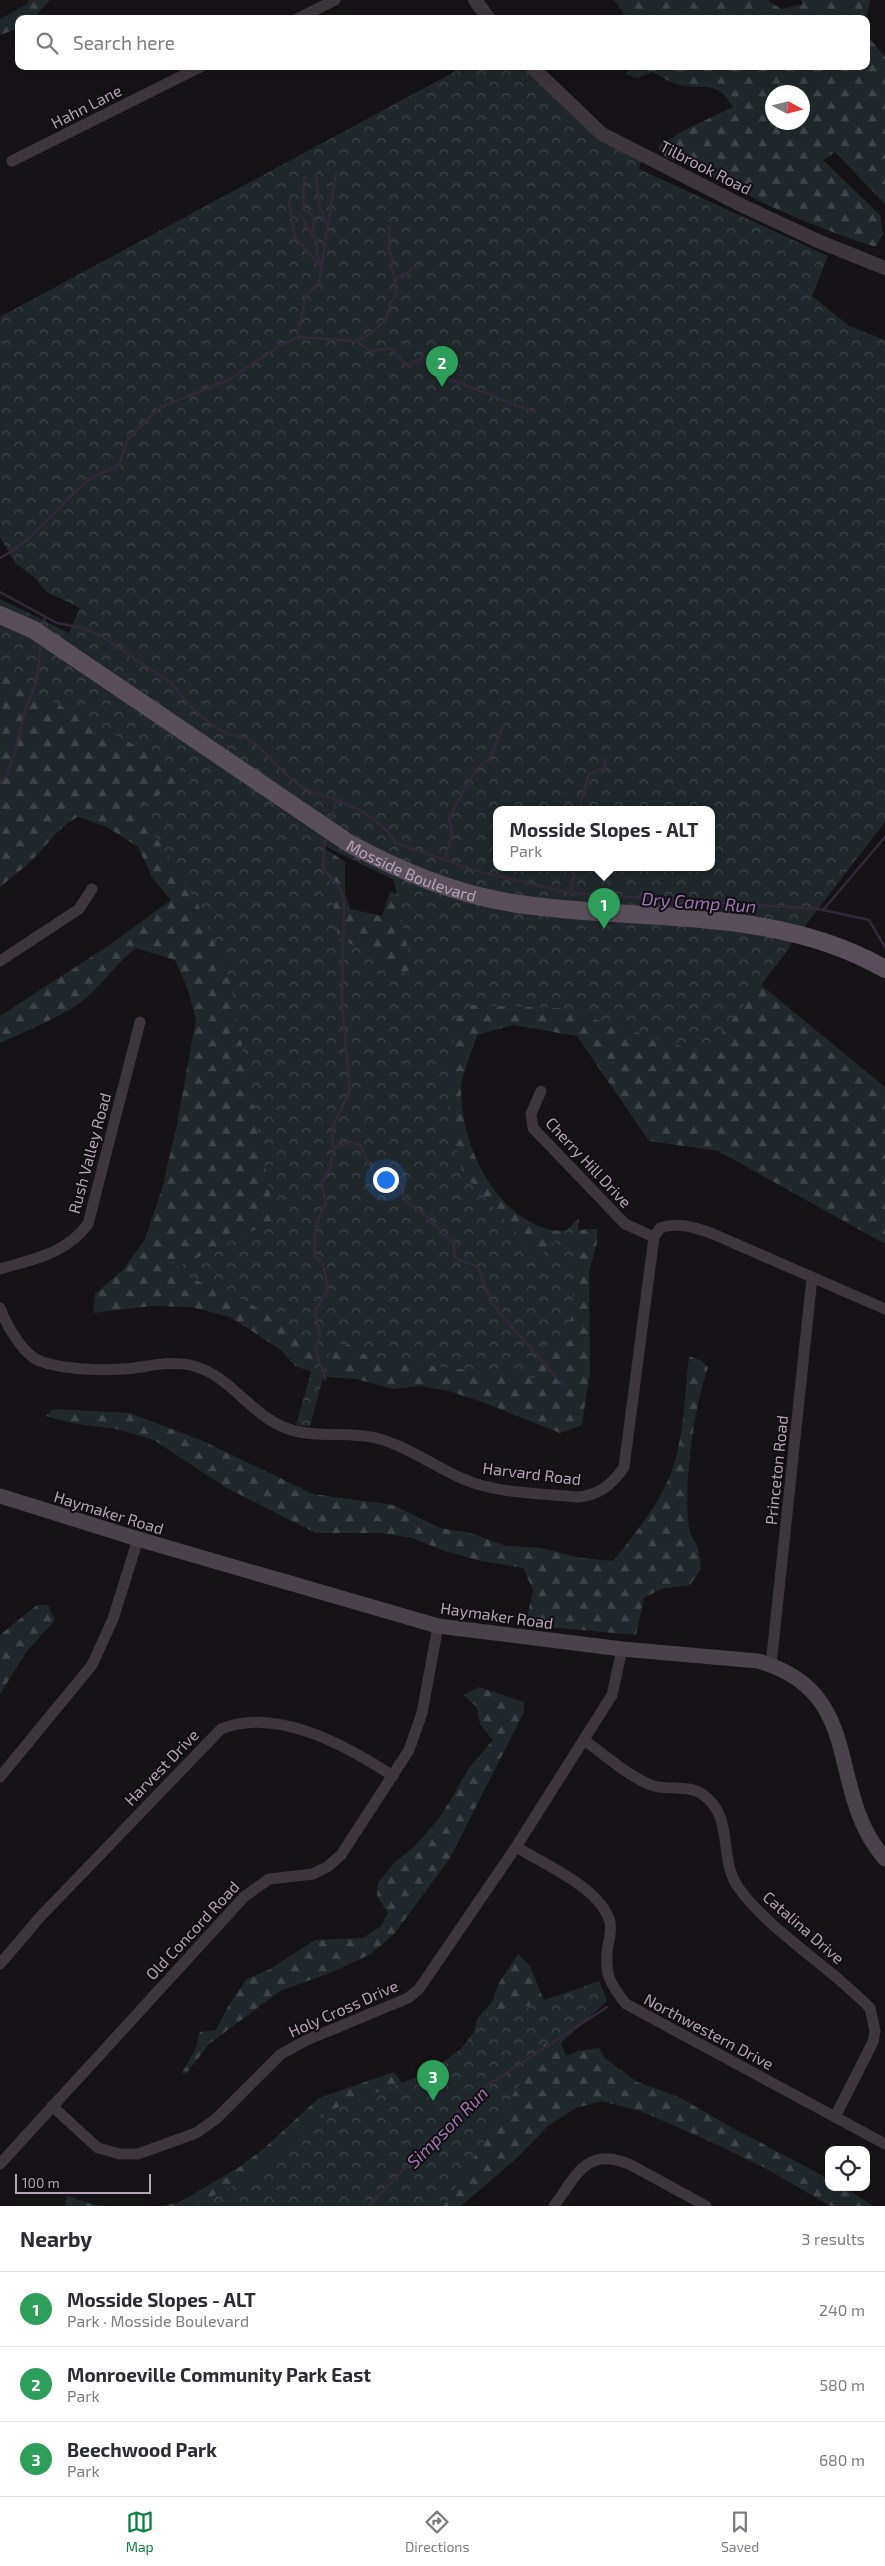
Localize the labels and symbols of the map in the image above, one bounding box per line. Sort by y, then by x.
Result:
street label: Hahn Lane [48,80,124,132]
north arrow [765,85,810,130]
street label: Tilbrook Road [657,136,755,198]
pin: 2 [426,346,458,387]
street label: Mosside Boulevard [344,835,479,905]
water label: Dry Camp Run [641,887,757,917]
pin: 1 [588,888,620,929]
street label: Rush Valley Road [64,1091,114,1215]
street label: Cherry Hill Drive [542,1113,636,1211]
your location [373,1167,399,1193]
street label: Princeton Road [761,1414,791,1526]
street label: Harvard Road [482,1458,582,1488]
street label: Haymaker Road [52,1486,166,1538]
street label: Haymaker Road [439,1598,555,1632]
street label: Harvest Drive [120,1725,202,1809]
street label: Old Concord Road [141,1877,243,1983]
street label: Catalina Drive [760,1887,848,1967]
street label: Holy Cross Drive [285,1975,401,2041]
street label: Northwestern Drive [641,1989,777,2073]
pin: 3 [417,2060,449,2101]
water label: Simpson Run [402,2082,492,2172]
scale bar [15,2171,151,2194]

